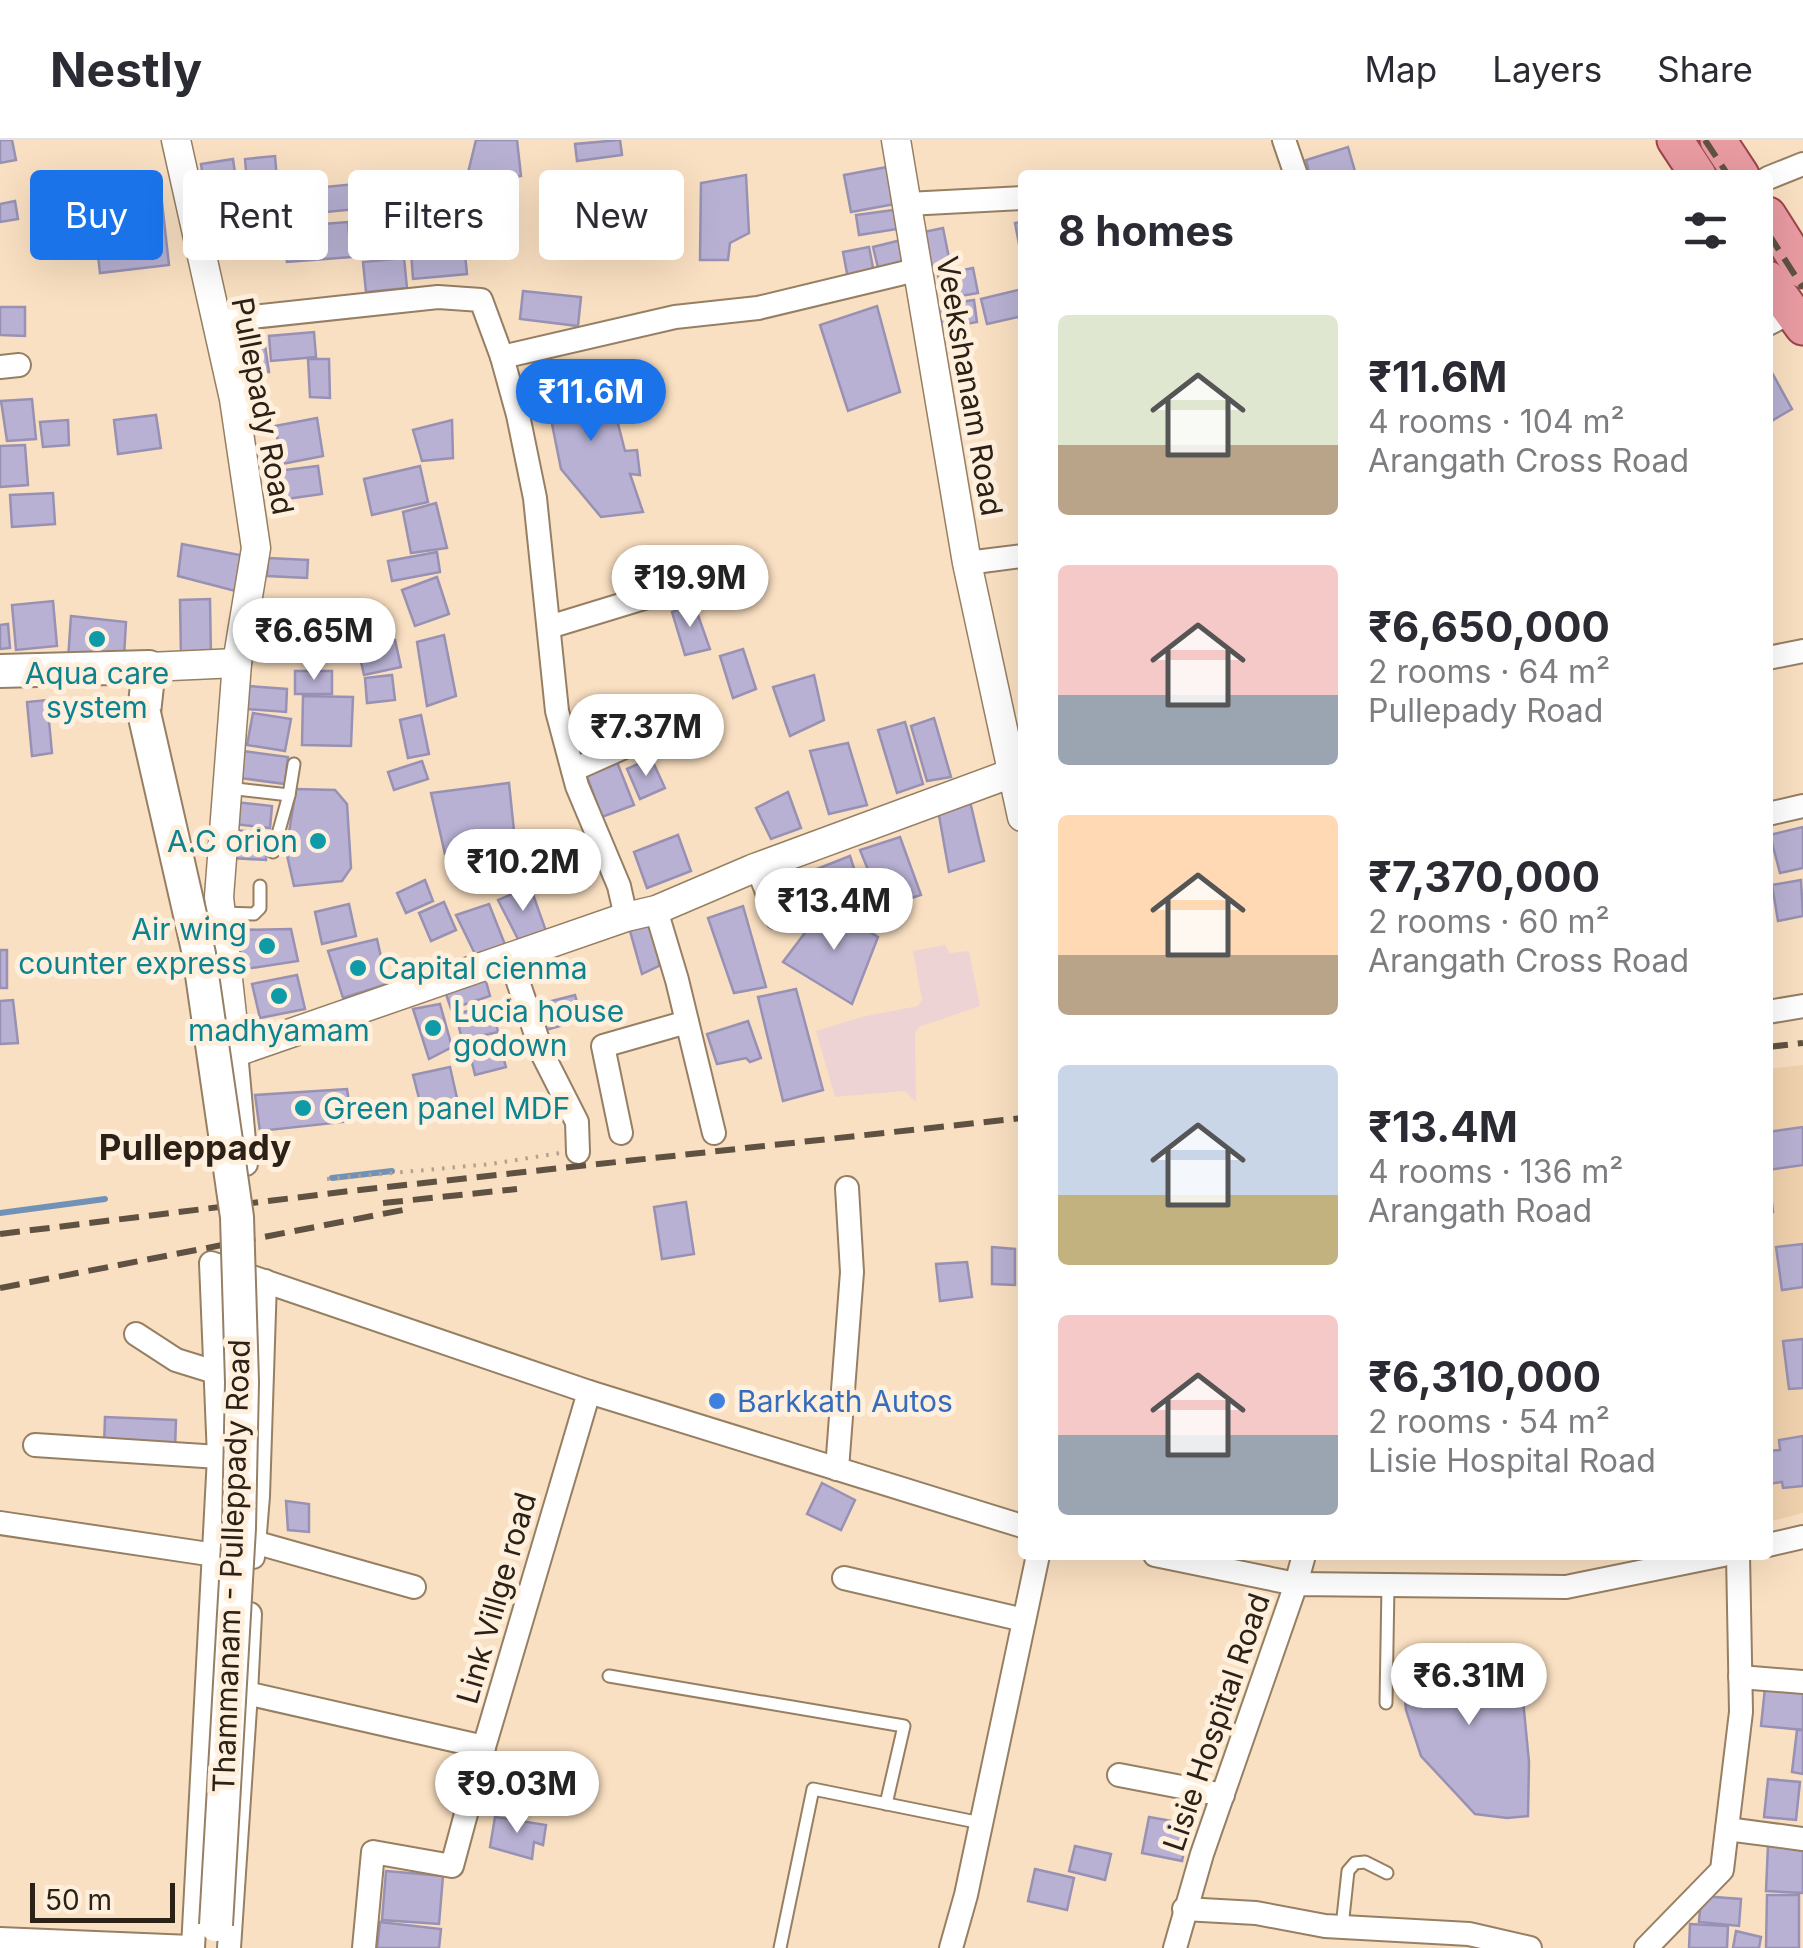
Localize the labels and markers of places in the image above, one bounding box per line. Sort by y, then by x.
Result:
pin: ₹11.6M [510,359,672,444]
pin: ₹19.9M [609,545,771,630]
pin: ₹6.65M [233,598,395,683]
marker: Aqua care system [86,628,108,650]
place label: Aqua care system [25,655,169,725]
pin: ₹7.37M [565,694,727,779]
place label: A.C orion [167,823,298,859]
pin: ₹10.2M [442,829,604,914]
marker: A.C orion [307,830,329,852]
pin: ₹13.4M [753,868,915,953]
place label: Air wing counter express [18,911,247,981]
marker: Air wing counter express [256,935,278,957]
place label: Capital cienma [378,950,588,986]
marker: Capital cienma [347,957,369,979]
marker: madhyamam [268,985,290,1007]
place label: Lucia house godown [453,993,624,1063]
place label: madhyamam [188,1012,370,1048]
marker: Lucia house godown [422,1017,444,1039]
place label: Green panel MDF [323,1090,570,1126]
marker: Green panel MDF [292,1097,314,1119]
place label: Barkkath Autos [737,1383,953,1419]
marker: Barkkath Autos [706,1390,728,1412]
pin: ₹6.31M [1388,1643,1550,1728]
pin: ₹9.03M [436,1751,598,1836]

